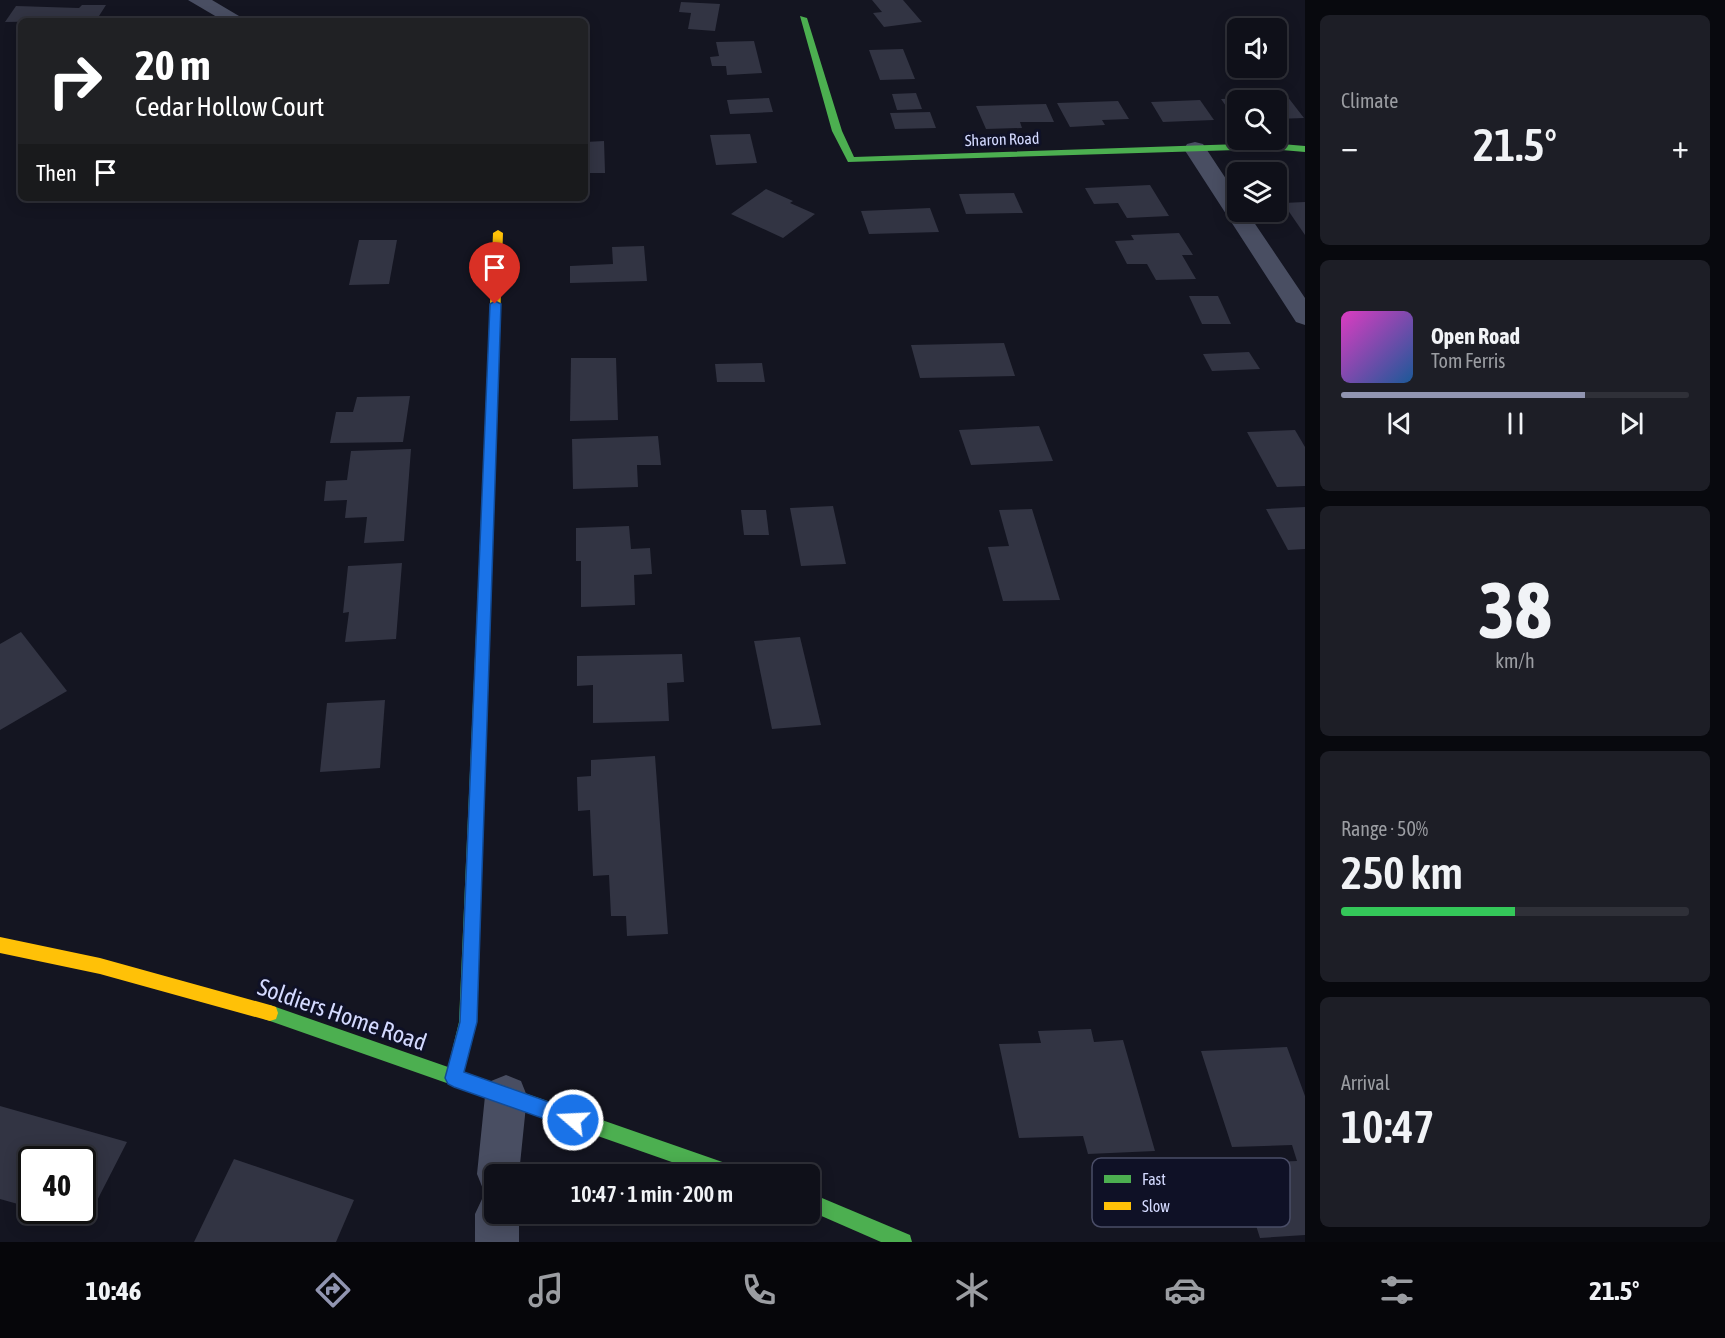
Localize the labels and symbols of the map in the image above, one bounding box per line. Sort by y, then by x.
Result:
street label: Sharon Road [964,129,1040,149]
pin [469,242,520,304]
street label: Soldiers Home Road [254,973,430,1056]
position arrow [541,1088,605,1152]
speed limit sign: 40 [18,1146,96,1224]
legend [1092,1158,1290,1227]
text: Fast [1142,1170,1166,1188]
text: Slow [1142,1197,1170,1215]

